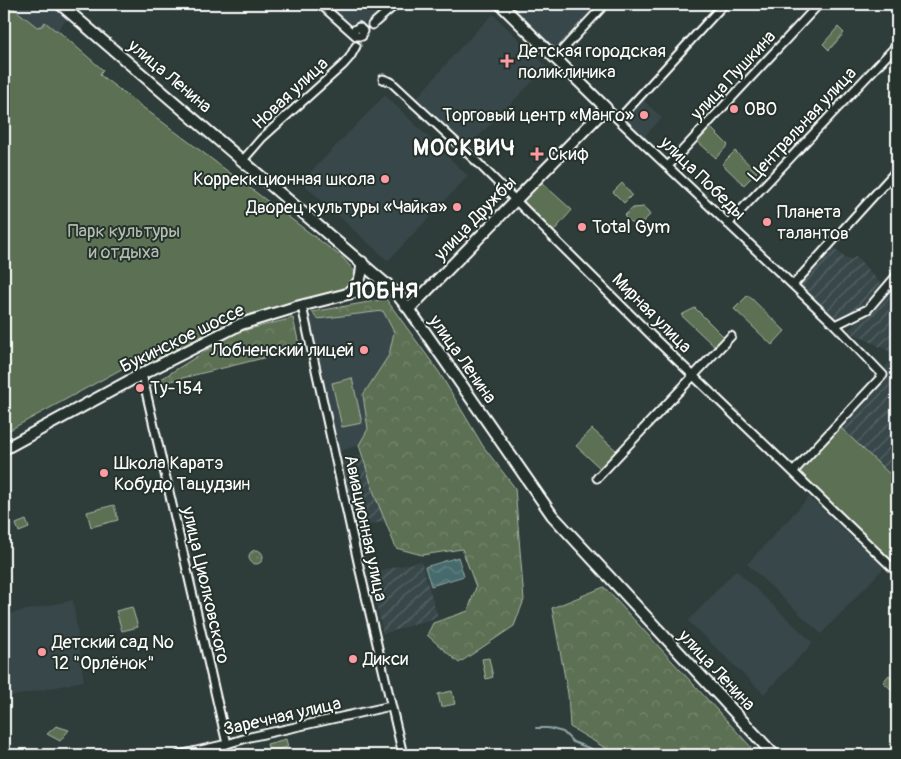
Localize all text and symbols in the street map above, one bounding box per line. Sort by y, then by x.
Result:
street label: улица Пушкина [685,26,781,126]
street label: улица Ленина [122,34,216,118]
place label: Детская городская поликлиника [517,40,666,84]
street label: Новая улица [248,52,333,134]
marker: Детская городская поликлиника [500,54,514,68]
street label: Центральная улица [743,62,862,187]
place label: ОВО [744,98,777,121]
marker: ОВО [728,103,740,115]
place label: Торговый центр «Манго» [442,104,634,127]
marker: Торговый центр «Манго» [638,109,650,121]
street label: улица Победы [654,131,750,225]
district label: МОСКВИЧ [413,134,515,162]
place label: Скиф [548,143,589,166]
marker: Скиф [530,147,544,161]
place label: Корреккционная школа [193,168,375,191]
street label: улица Дружбы [428,171,522,266]
marker: Корреккционная школа [379,173,391,185]
place label: Дворец культуры «Чайка» [245,196,447,219]
marker: Дворец культуры «Чайка» [451,201,463,213]
place label: Планета талантов [777,201,849,245]
place label: Total Gym [592,216,670,239]
marker: Планета талантов [761,216,773,228]
park label: Парк культуры и отдыха [68,220,180,264]
marker: Total Gym [576,221,588,233]
street label: Мирная улица [607,268,697,358]
district label: ЛОБНЯ [346,277,419,305]
street label: Букинское шоссе [116,298,248,378]
street label: улица Ленина [423,310,501,408]
place label: Лобненский лицей [210,339,354,362]
marker: Лобненский лицей [358,344,370,356]
place label: Ту-154 [150,377,203,400]
marker: Ту-154 [134,382,146,394]
place label: Школа Каратэ Кобудо Тацудзин [114,452,250,496]
street label: Авиационная улица [339,453,392,604]
marker: Школа Каратэ Кобудо Тацудзин [98,467,110,479]
street label: улица Циолковского [176,503,235,666]
street label: улица Ленина [673,624,760,716]
place label: Детский сад № 12 "Орлёнок" [51,631,174,675]
marker: Детский сад № 12 "Орлёнок" [36,646,48,658]
place label: Дикси [362,648,408,671]
marker: Дикси [347,653,359,665]
street label: Заречная улица [221,692,343,741]

